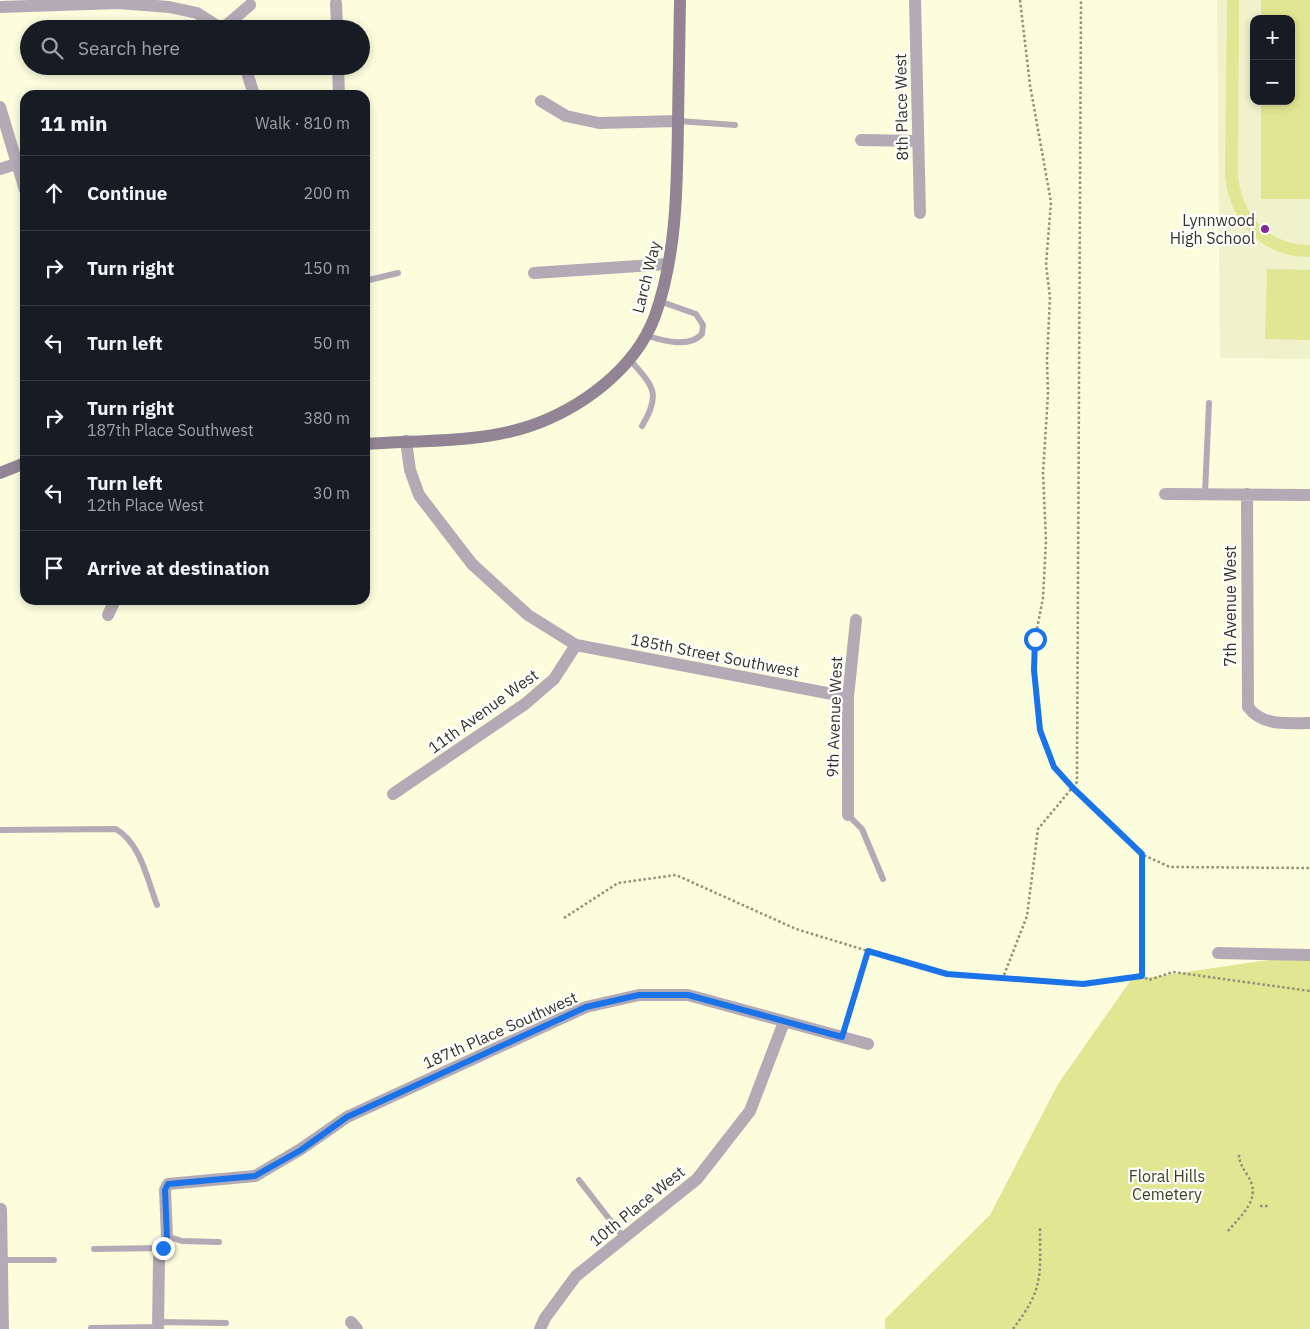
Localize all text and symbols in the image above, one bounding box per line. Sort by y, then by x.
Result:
map controls [1250,15,1295,105]
button: + [1250,15,1295,60]
search box [20,20,370,75]
icon: search [38,34,66,62]
text: Search here [78,36,180,60]
street label: 8th Place West [890,53,912,161]
button: − [1250,60,1295,105]
text: 11 min [40,109,107,137]
text: Walk · 810 m [255,113,350,133]
icon: ahead [40,179,68,207]
text: Continue [87,181,167,205]
text: 200 m [303,183,350,203]
place label: Lynnwood High School [1170,210,1255,248]
marker: Lynnwood High School [1259,223,1271,235]
street label: Larch Way [627,239,665,315]
icon: right [40,254,68,282]
text: Turn right [87,256,174,280]
text: 150 m [303,258,350,278]
icon: left [40,329,68,357]
text: Turn left [87,331,163,355]
text: 50 m [313,333,350,353]
text: Turn right [87,396,174,420]
icon: right [40,404,68,432]
text: 380 m [303,408,350,428]
text: 187th Place Southwest [87,420,254,440]
text: Turn left [87,471,163,495]
icon: left [40,479,68,507]
text: 30 m [313,483,350,503]
text: 12th Place West [87,495,204,515]
street label: 7th Avenue West [1220,545,1240,667]
icon: arrive [40,554,68,582]
text: Arrive at destination [87,556,270,580]
route start [1024,628,1047,651]
street label: 185th Street Southwest [629,629,801,681]
street label: 9th Avenue West [822,656,846,778]
street label: 11th Avenue West [424,664,542,758]
street label: 187th Place Southwest [420,987,580,1073]
street label: 10th Place West [585,1161,689,1251]
park label: Floral Hills Cemetery [1129,1166,1205,1204]
route end [152,1237,175,1260]

